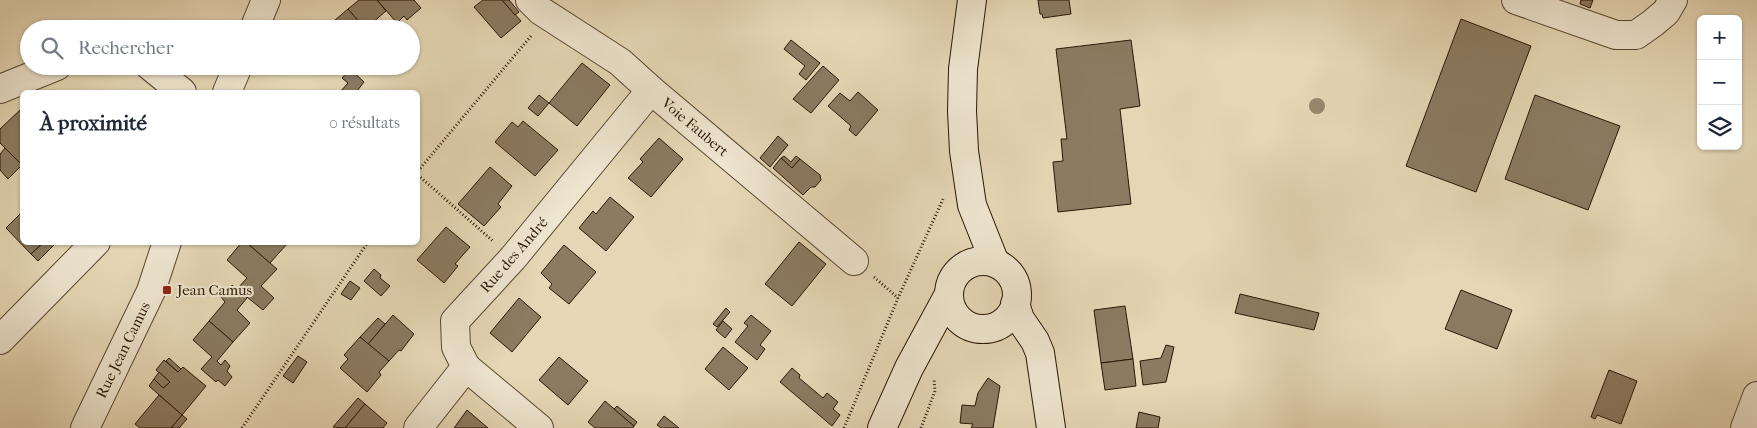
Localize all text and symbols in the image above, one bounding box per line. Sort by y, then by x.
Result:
map controls [1697,15,1742,150]
button: + [1697,15,1742,60]
search box [20,20,420,75]
icon: search [38,34,66,62]
text: Rechercher [78,37,174,59]
button: − [1697,60,1742,105]
street label: Voie Faubert [657,93,733,161]
button: layers [1697,105,1742,150]
text: À proximité [40,111,147,135]
text: 0 résultats [329,113,400,132]
street label: Rue des André [476,213,552,296]
place label: Jean Camus [176,281,252,299]
marker: Jean Camus [161,284,173,296]
street label: Rue Jean Camus [92,299,154,401]

